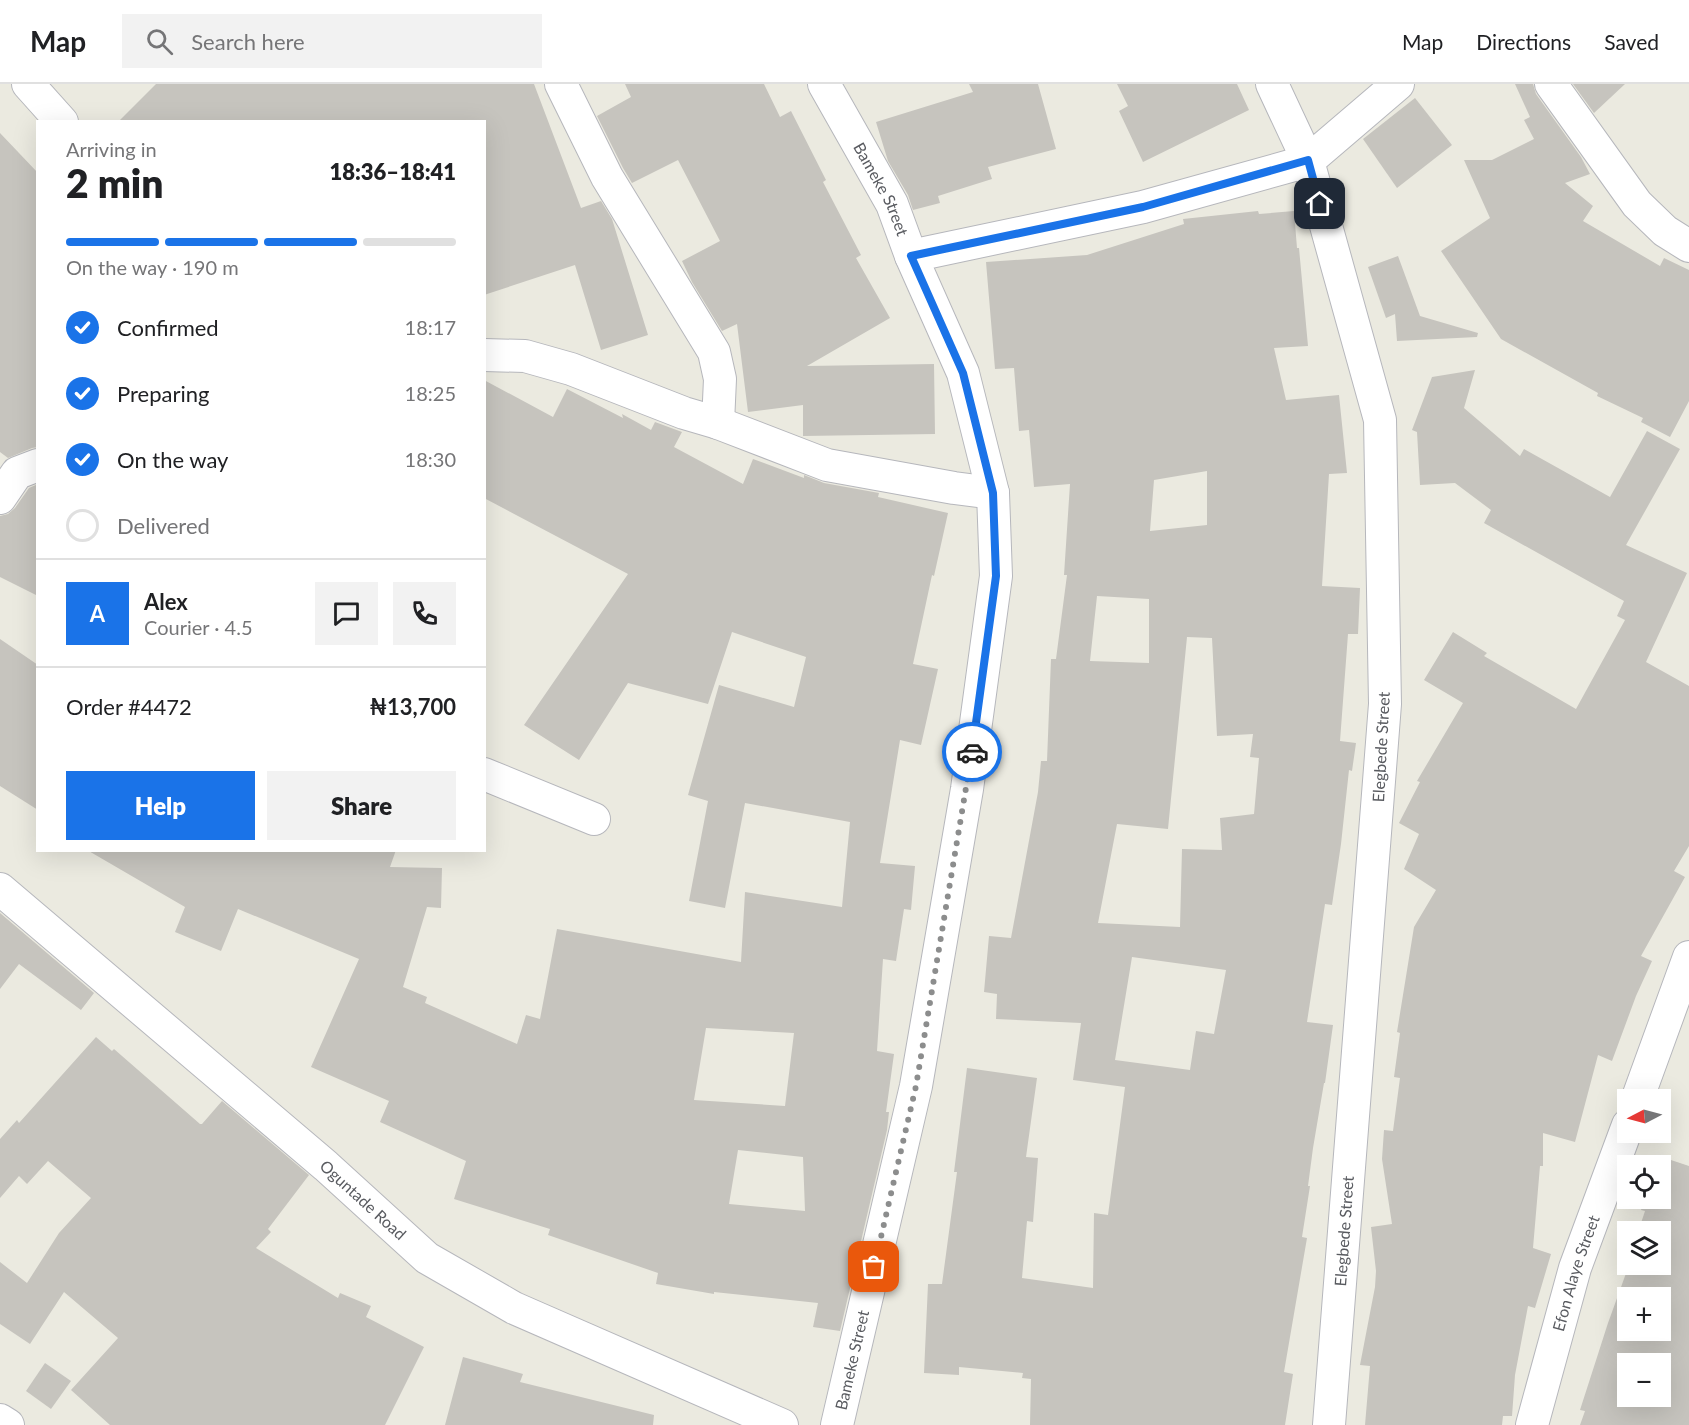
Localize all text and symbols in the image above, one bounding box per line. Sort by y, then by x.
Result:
search box [122,14,542,68]
text: Map [30,24,86,58]
icon: search [143,25,176,58]
text: Search here [191,28,305,55]
text: Map [1402,29,1443,54]
text: Directions [1476,29,1571,54]
text: Saved [1604,29,1659,54]
text: Arriving in [66,137,157,161]
street label: Bameke Street [850,139,913,238]
text: 18:36–18:41 [330,158,456,185]
text: 2 min [66,160,163,206]
pin [1294,178,1345,229]
icon: home [1303,187,1336,220]
text: On the way · 190 m [66,255,239,279]
icon: check [66,311,99,344]
text: Confirmed [117,314,219,341]
text: 18:17 [405,315,456,339]
icon: check [66,377,99,410]
text: Preparing [117,380,209,407]
text: 18:25 [405,381,456,405]
icon: check [66,443,99,476]
text: On the way [117,446,228,473]
text: 18:30 [405,447,456,471]
text: Delivered [117,512,210,539]
button: chat [315,582,378,645]
button: phone [393,582,456,645]
text: Alex [144,588,188,615]
text: A [90,600,105,627]
text: Courier · 4.5 [144,615,253,639]
street label: Elegbede Street [1368,691,1393,803]
text: Order #4472 [66,693,192,720]
text: ₦13,700 [369,693,456,720]
courier [942,722,1002,782]
icon: car [956,736,989,769]
button: Help [66,771,255,840]
button: Share [267,771,456,840]
north arrow [1617,1089,1671,1143]
map controls [1617,1089,1671,1407]
button: locate [1617,1155,1671,1209]
street label: Oguntade Road [317,1156,410,1243]
street label: Elegbede Street [1330,1175,1357,1287]
street label: Efon Alaye Street [1548,1212,1603,1333]
button: layers [1617,1221,1671,1275]
pin [848,1241,899,1292]
icon: bag [857,1250,890,1283]
button: + [1617,1287,1671,1341]
street label: Bameke Street [831,1308,872,1412]
button: − [1617,1353,1671,1407]

